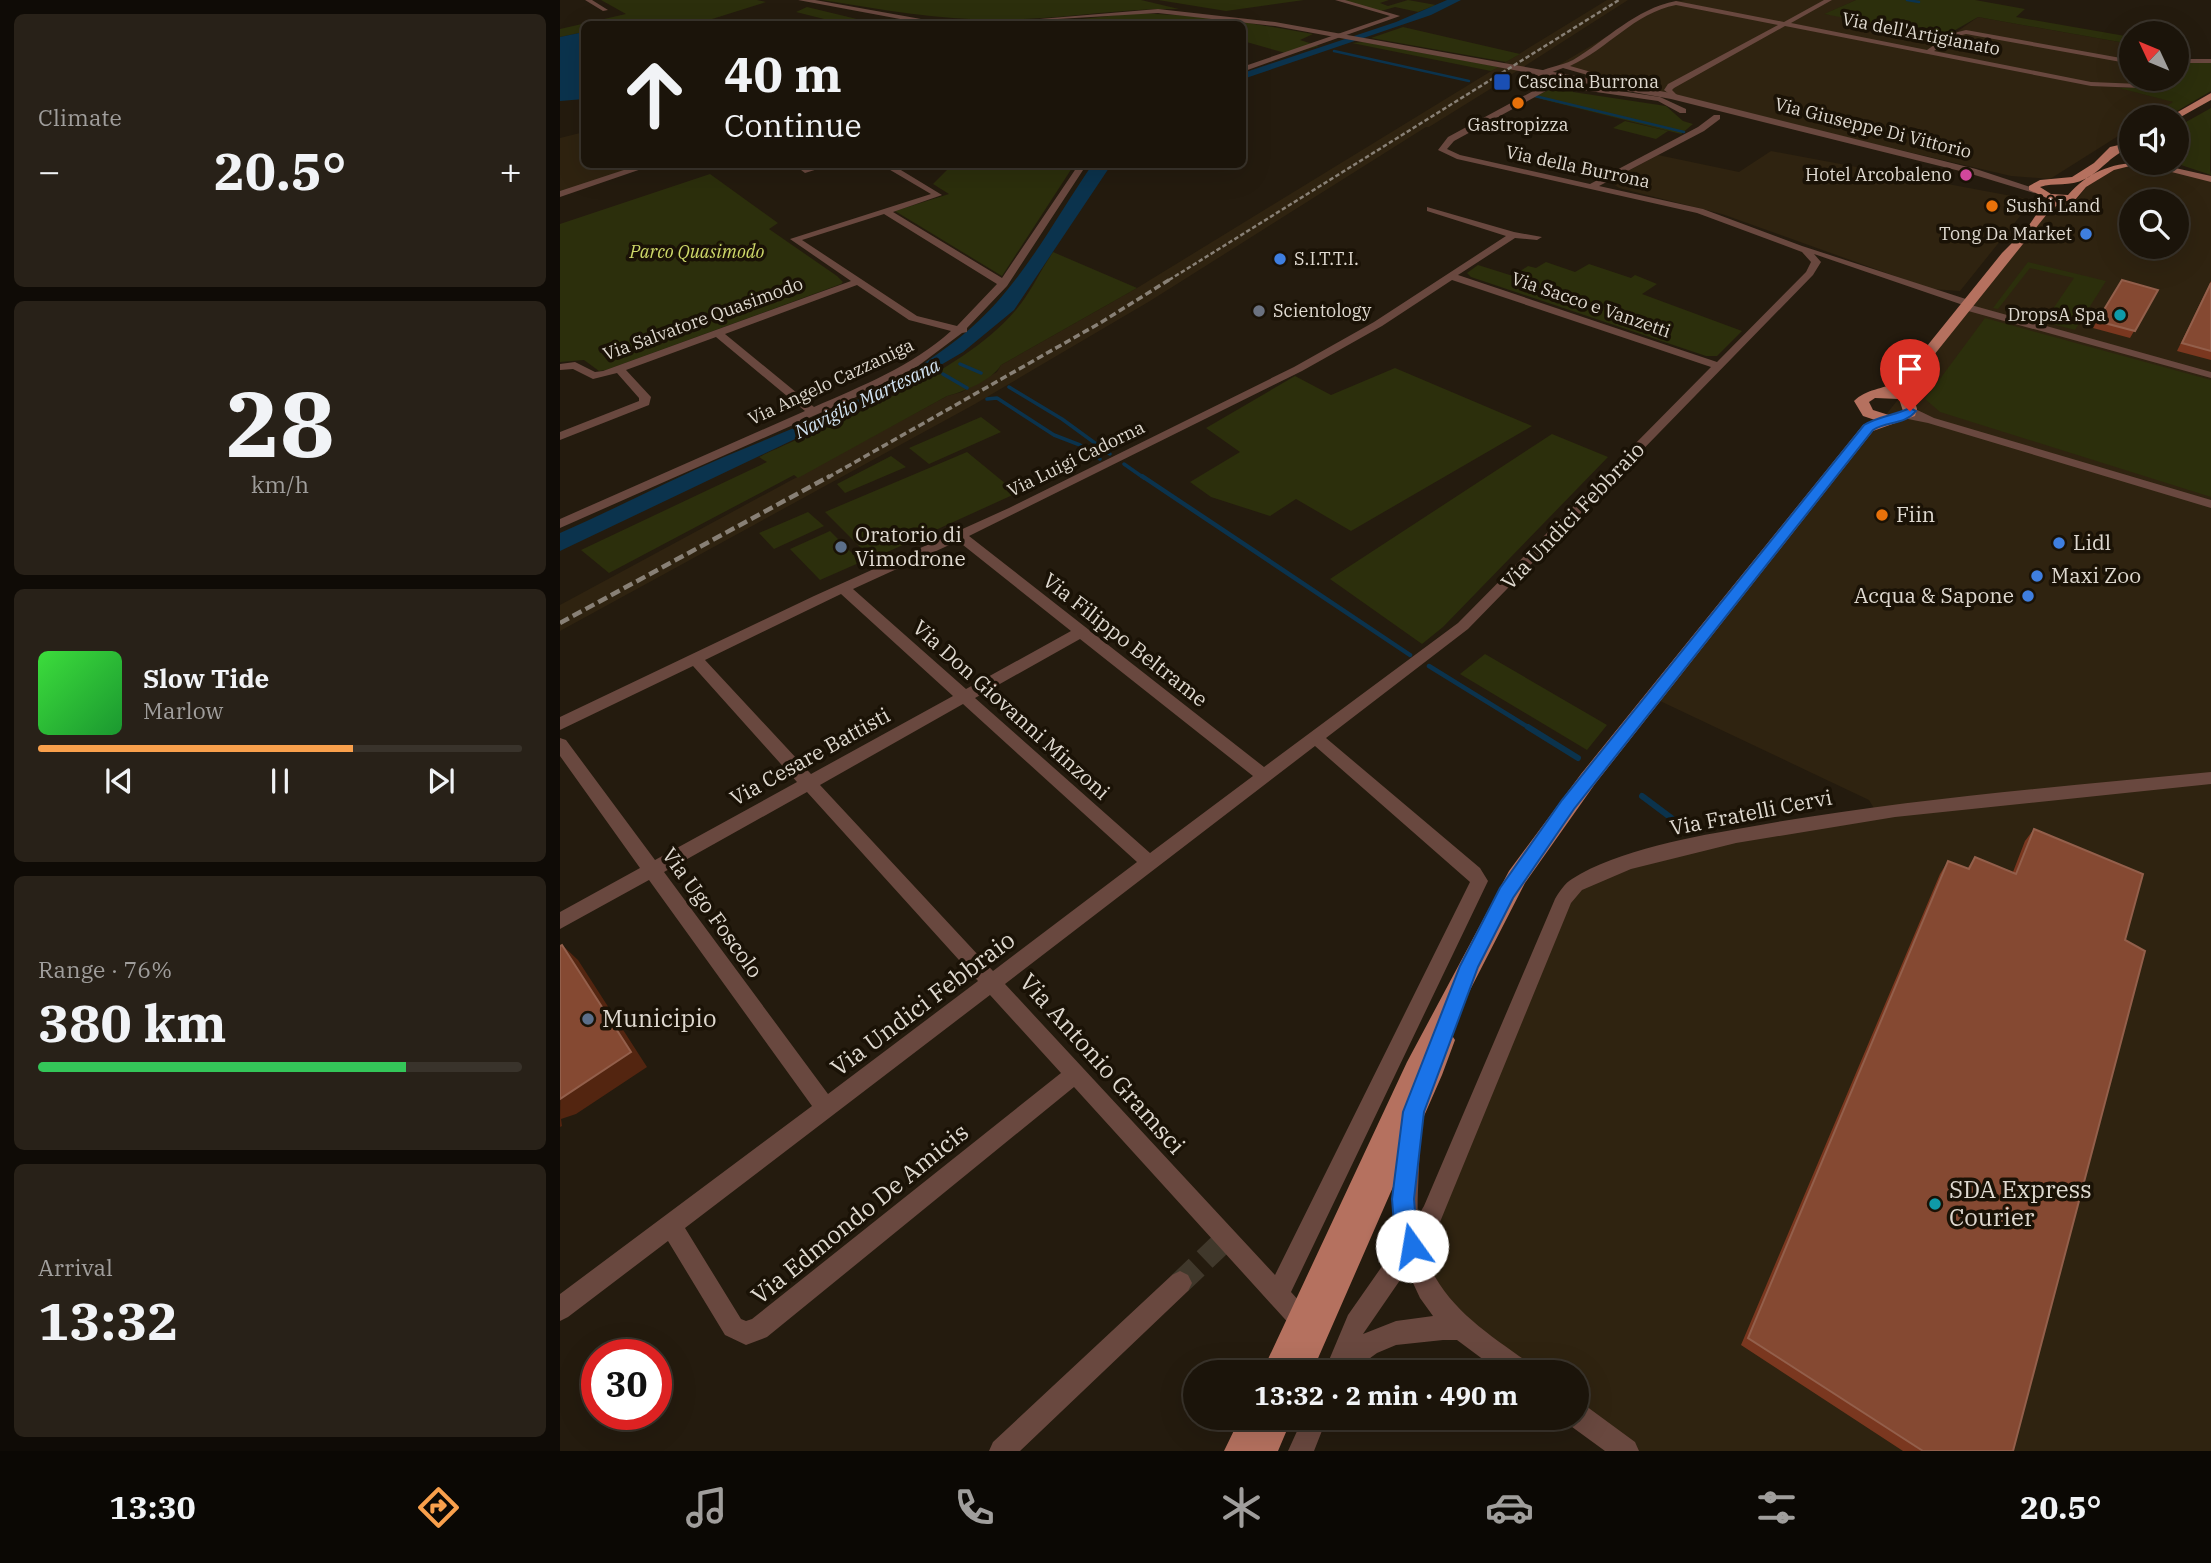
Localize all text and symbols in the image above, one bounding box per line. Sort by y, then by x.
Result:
street label: Via dell'Artigianato [1840,7,2002,60]
north arrow [2119,21,2189,91]
map controls [2119,21,2189,259]
text: 40 m [724,42,842,105]
icon: ahead [609,49,700,140]
place label: Cascina Burrona [1518,70,1659,93]
marker: Cascina Burrona [1492,72,1512,92]
street label: Via Giuseppe Di Vittorio [1772,92,1974,163]
marker: Gastropizza [1510,95,1526,111]
text: Climate [38,102,122,132]
text: Continue [724,104,862,146]
button: sound [2119,105,2189,175]
place label: Gastropizza [1468,113,1569,136]
text: 20.5° [214,137,346,204]
street label: Via della Burrona [1504,140,1653,193]
text: − [38,146,61,195]
text: + [499,146,522,195]
place label: Hotel Arcobaleno [1805,163,1952,186]
marker: Hotel Arcobaleno [1958,167,1974,183]
button: search [2119,189,2189,259]
place label: Sushi Land [2006,194,2101,217]
marker: Sushi Land [1984,198,2000,214]
place label: Tong Da Market [1939,222,2072,245]
marker: Tong Da Market [2078,226,2094,242]
park label: Parco Quasimodo [628,240,765,263]
place label: S.I.T.T.I. [1294,247,1359,270]
marker: S.I.T.T.I. [1272,251,1288,267]
street label: Via Sacco e Vanzetti [1508,266,1674,343]
street label: Via Salvatore Quasimodo [600,272,806,365]
place label: Scientology [1273,299,1372,322]
marker: Scientology [1251,303,1267,319]
place label: DropsA Spa [2007,303,2106,326]
marker: DropsA Spa [2112,307,2128,323]
street label: Via Angelo Cazzaniga [744,333,918,430]
pin [1880,339,1940,411]
icon: arrive [1891,350,1929,388]
water label: Naviglio Martesana [790,352,944,444]
text: 28 [225,364,335,482]
street label: Via Luigi Cadorna [1003,415,1148,502]
street label: Via Undici Febbraio [1494,435,1650,595]
text: km/h [251,469,309,499]
place label: Fiin [1896,500,1935,528]
marker: Fiin [1874,507,1890,523]
place label: Oratorio di Vimodrone [855,520,966,572]
place label: Lidl [2073,528,2111,556]
marker: Lidl [2051,535,2067,551]
marker: Oratorio di Vimodrone [833,539,849,555]
place label: Maxi Zoo [2051,561,2141,589]
street label: Via Filippo Beltrame [1037,566,1214,713]
marker: Maxi Zoo [2029,568,2045,584]
place label: Acqua & Sapone [1854,581,2014,609]
marker: Acqua & Sapone [2020,588,2036,604]
street label: Via Don Giovanni Minzoni [907,613,1116,805]
text: Slow Tide [143,661,269,695]
text: Marlow [143,695,223,725]
street label: Via Cesare Battisti [724,700,895,812]
icon: previous [100,762,138,800]
icon: pause [261,762,299,800]
icon: next [422,762,460,800]
street label: Via Fratelli Cervi [1667,783,1834,841]
street label: Via Ugo Foscolo [656,842,770,983]
street label: Via Undici Febbraio [824,923,1021,1083]
text: Range · 76% [38,954,172,984]
street label: Via Antonio Gramsci [1013,966,1193,1161]
text: 380 km [38,989,227,1056]
place label: Municipio [602,1002,716,1034]
marker: Municipio [580,1011,596,1027]
street label: Via Edmondo De Amicis [744,1116,975,1311]
place label: SDA Express Courier [1949,1173,2092,1233]
marker: SDA Express Courier [1927,1196,1943,1212]
position arrow [1375,1209,1449,1283]
text: Arrival [38,1252,113,1282]
text: 13:32 [38,1287,179,1354]
speed limit sign: 30 [581,1339,672,1430]
text: 13:32 · 2 min · 490 m [1254,1378,1518,1412]
icon: directions [414,1483,463,1532]
icon: music [682,1483,731,1532]
icon: phone [950,1483,999,1532]
icon: climate [1217,1483,1266,1532]
icon: car [1485,1483,1534,1532]
icon: filters [1752,1483,1801,1532]
text: 13:30 [109,1486,196,1528]
text: 20.5° [2020,1486,2102,1528]

